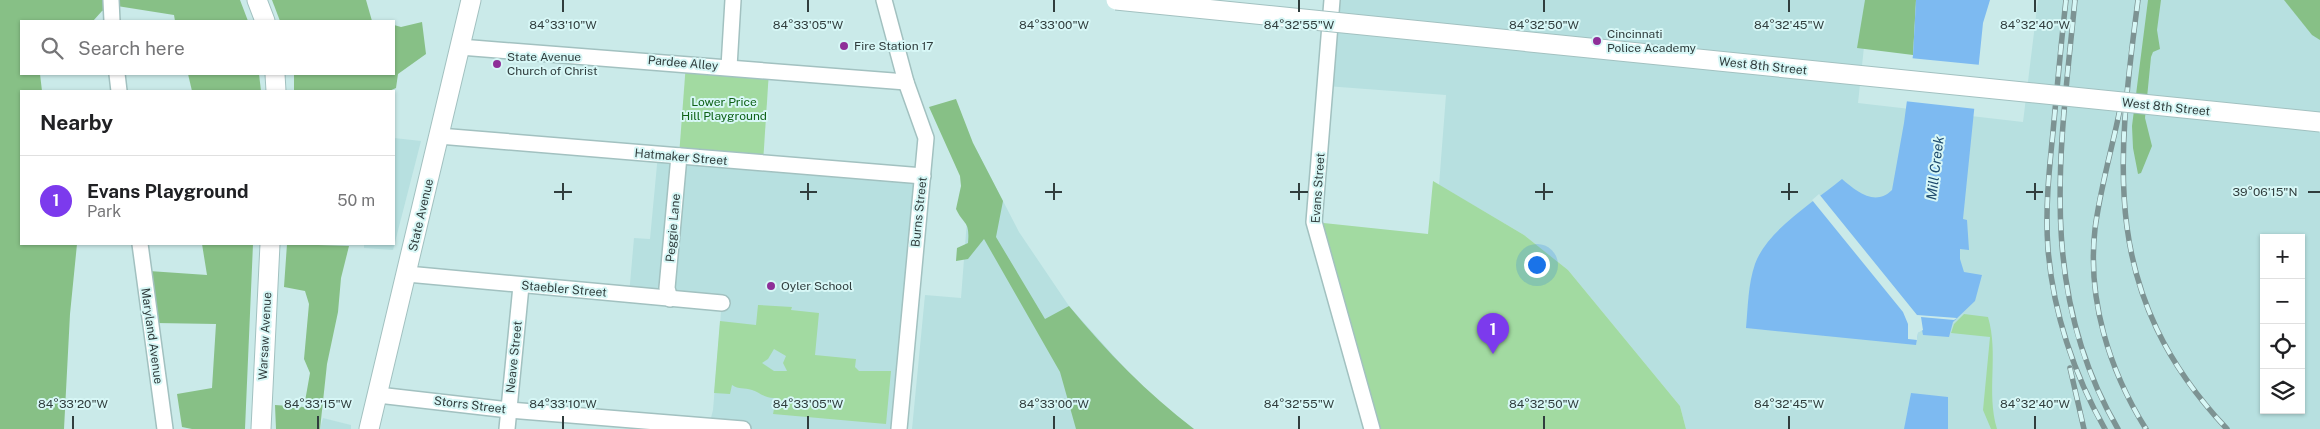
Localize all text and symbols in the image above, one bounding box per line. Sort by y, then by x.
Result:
text: 84°33'10"W [529,18,597,32]
text: 84°33'05"W [773,18,844,32]
text: 84°33'00"W [1019,18,1090,32]
text: 84°32'55"W [1264,18,1335,32]
text: 84°32'50"W [1509,18,1580,32]
text: 84°32'45"W [1754,18,1825,32]
text: 84°32'40"W [2000,18,2071,32]
search box [20,20,395,75]
place label: Cincinnati Police Academy [1607,27,1697,55]
icon: search [38,34,66,62]
marker: Cincinnati Police Academy [1591,35,1603,47]
text: Search here [78,37,185,59]
place label: Fire Station 17 [854,39,934,53]
marker: Fire Station 17 [838,40,850,52]
place label: State Avenue Church of Christ [507,50,598,78]
street label: Pardee Alley [647,53,719,73]
street label: West 8th Street [1718,54,1808,78]
marker: State Avenue Church of Christ [491,58,503,70]
park label: Lower Price Hill Playground [681,95,767,123]
street label: West 8th Street [2121,95,2211,119]
text: Nearby [40,110,113,135]
water label: Mill Creek [1923,135,1947,201]
street label: Hatmaker Street [634,146,728,168]
street label: Evans Street [1309,152,1327,224]
street label: Burns Street [908,176,930,248]
street label: State Avenue [406,177,436,253]
text: Evans Playground [87,180,249,202]
text: 39°06'15"N [2233,185,2297,199]
text: 1 [53,191,59,210]
text: 50 m [337,191,375,210]
street label: Peggie Lane [663,193,683,263]
text: Park [87,202,121,221]
map controls [2260,234,2305,414]
button: + [2260,234,2305,279]
your location [1524,252,1550,278]
street label: Staebler Street [521,278,608,300]
place label: Oyler School [781,279,853,293]
button: − [2260,279,2305,324]
marker: Oyler School [765,280,777,292]
street label: Maryland Avenue [138,287,166,385]
street label: Warsaw Avenue [256,291,274,380]
pin: 1 [1477,313,1509,354]
street label: Neave Street [503,320,525,394]
button: locate [2260,324,2305,369]
button: layers [2260,369,2305,414]
street label: Storrs Street [433,394,507,416]
text: 84°33'20"W [38,397,109,411]
text: 84°33'15"W [284,397,353,411]
text: 84°33'10"W [529,397,597,411]
text: 84°33'05"W [773,397,844,411]
text: 84°33'00"W [1019,397,1090,411]
text: 84°32'55"W [1264,397,1335,411]
text: 84°32'50"W [1509,397,1580,411]
text: 84°32'45"W [1754,397,1825,411]
text: 84°32'40"W [2000,397,2071,411]

